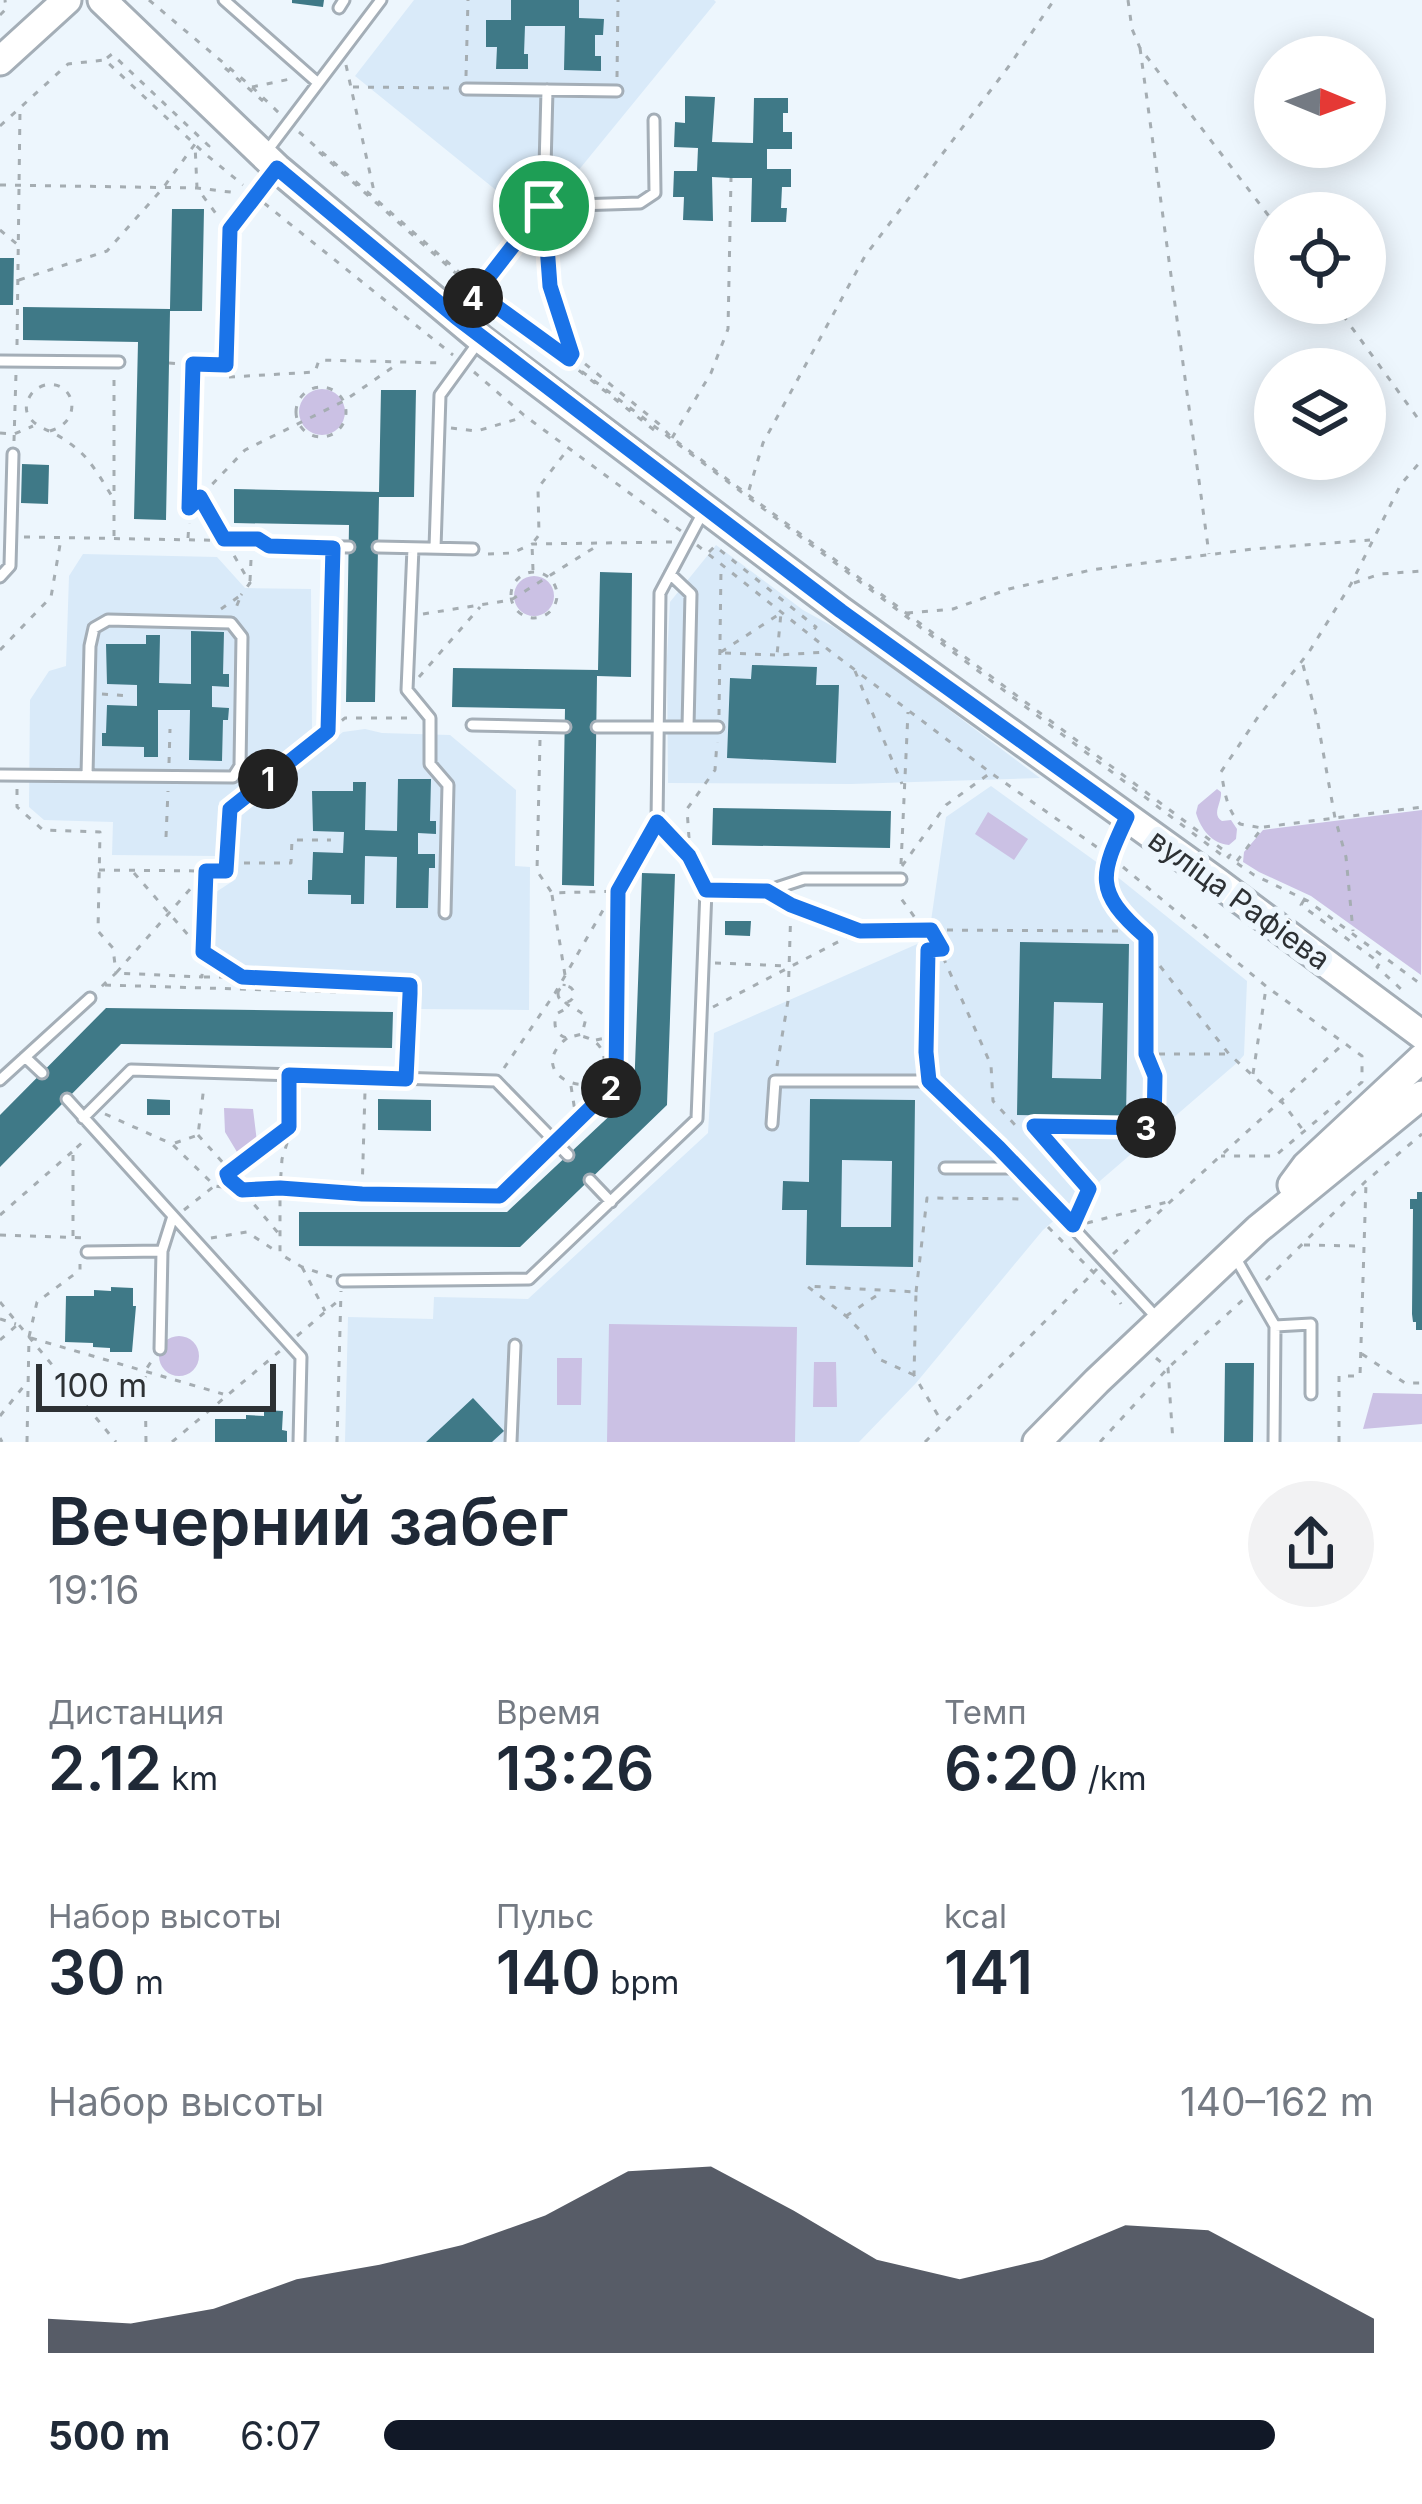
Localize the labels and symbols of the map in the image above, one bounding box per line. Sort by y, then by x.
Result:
north arrow [1254,36,1386,168]
pin [493,155,595,257]
pin: 4 [443,268,503,328]
pin: 1 [238,749,298,809]
street label: вуліца Рафіева [1142,821,1337,977]
pin: 2 [581,1058,641,1118]
pin: 3 [1116,1098,1176,1158]
scale bar [36,1358,276,1411]

